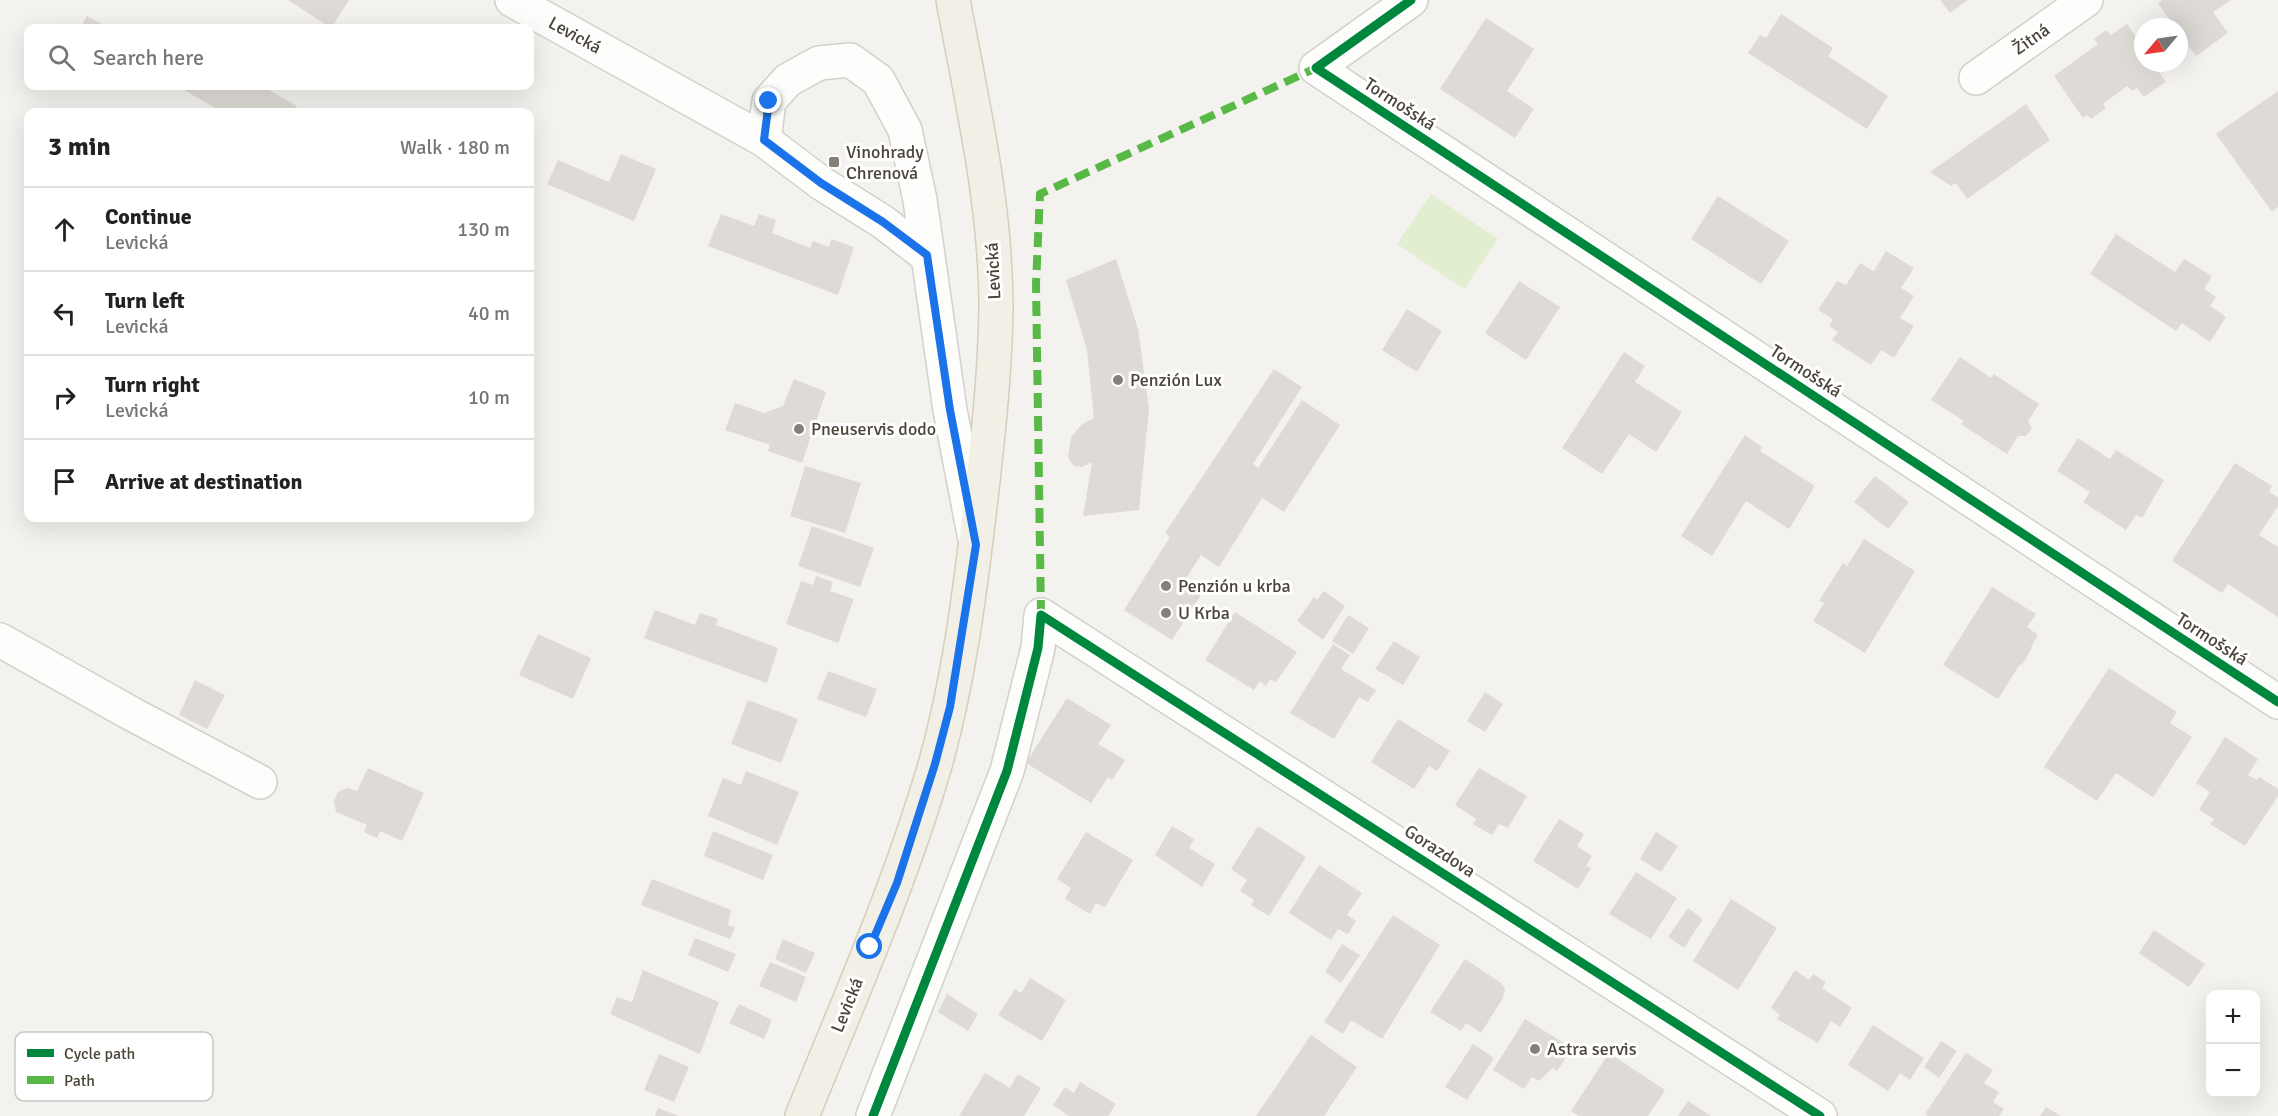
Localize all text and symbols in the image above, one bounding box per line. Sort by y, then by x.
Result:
street label: Levická [545,12,605,58]
street label: Žitná [2008,18,2054,60]
north arrow [2134,18,2188,72]
search box [24,24,534,90]
icon: search [45,41,78,74]
text: Search here [93,44,204,71]
street label: Tormošská [1360,73,1440,135]
route end [755,87,781,113]
text: 3 min [48,131,111,163]
text: Walk · 180 m [400,135,510,160]
place label: Vinohrady Chrenová [846,141,924,184]
marker: Vinohrady Chrenová [827,155,841,169]
text: Continue [105,203,192,230]
icon: ahead [48,213,81,246]
text: 130 m [457,217,510,242]
text: Levická [105,230,169,255]
street label: Levická [981,242,1005,300]
text: Turn left [105,287,185,314]
icon: left [48,297,81,330]
text: 40 m [468,301,510,326]
text: Levická [105,314,169,339]
street label: Tormošská [1766,340,1846,402]
place label: Penzión Lux [1130,369,1222,391]
text: Turn right [105,371,200,398]
marker: Penzión Lux [1111,373,1125,387]
icon: right [48,381,81,414]
text: 10 m [468,385,510,410]
text: Levická [105,398,169,423]
place label: Pneuservis dodo [811,418,936,440]
marker: Pneuservis dodo [792,422,806,436]
icon: arrive [48,465,81,498]
text: Arrive at destination [105,468,302,495]
place label: Penzión u krba [1178,575,1291,597]
marker: Penzión u krba [1159,579,1173,593]
place label: U Krba [1178,602,1230,624]
marker: U Krba [1159,606,1173,620]
street label: Tormošská [2172,608,2252,670]
street label: Gorazdova [1400,820,1480,882]
route start [856,933,882,959]
street label: Levická [826,974,868,1036]
map controls [2206,990,2260,1098]
button: + [2206,990,2260,1044]
legend [15,1032,213,1101]
place label: Astra servis [1547,1038,1637,1060]
marker: Astra servis [1528,1042,1542,1056]
text: Cycle path [64,1044,135,1064]
button: − [2206,1044,2260,1098]
text: Path [64,1071,95,1091]

